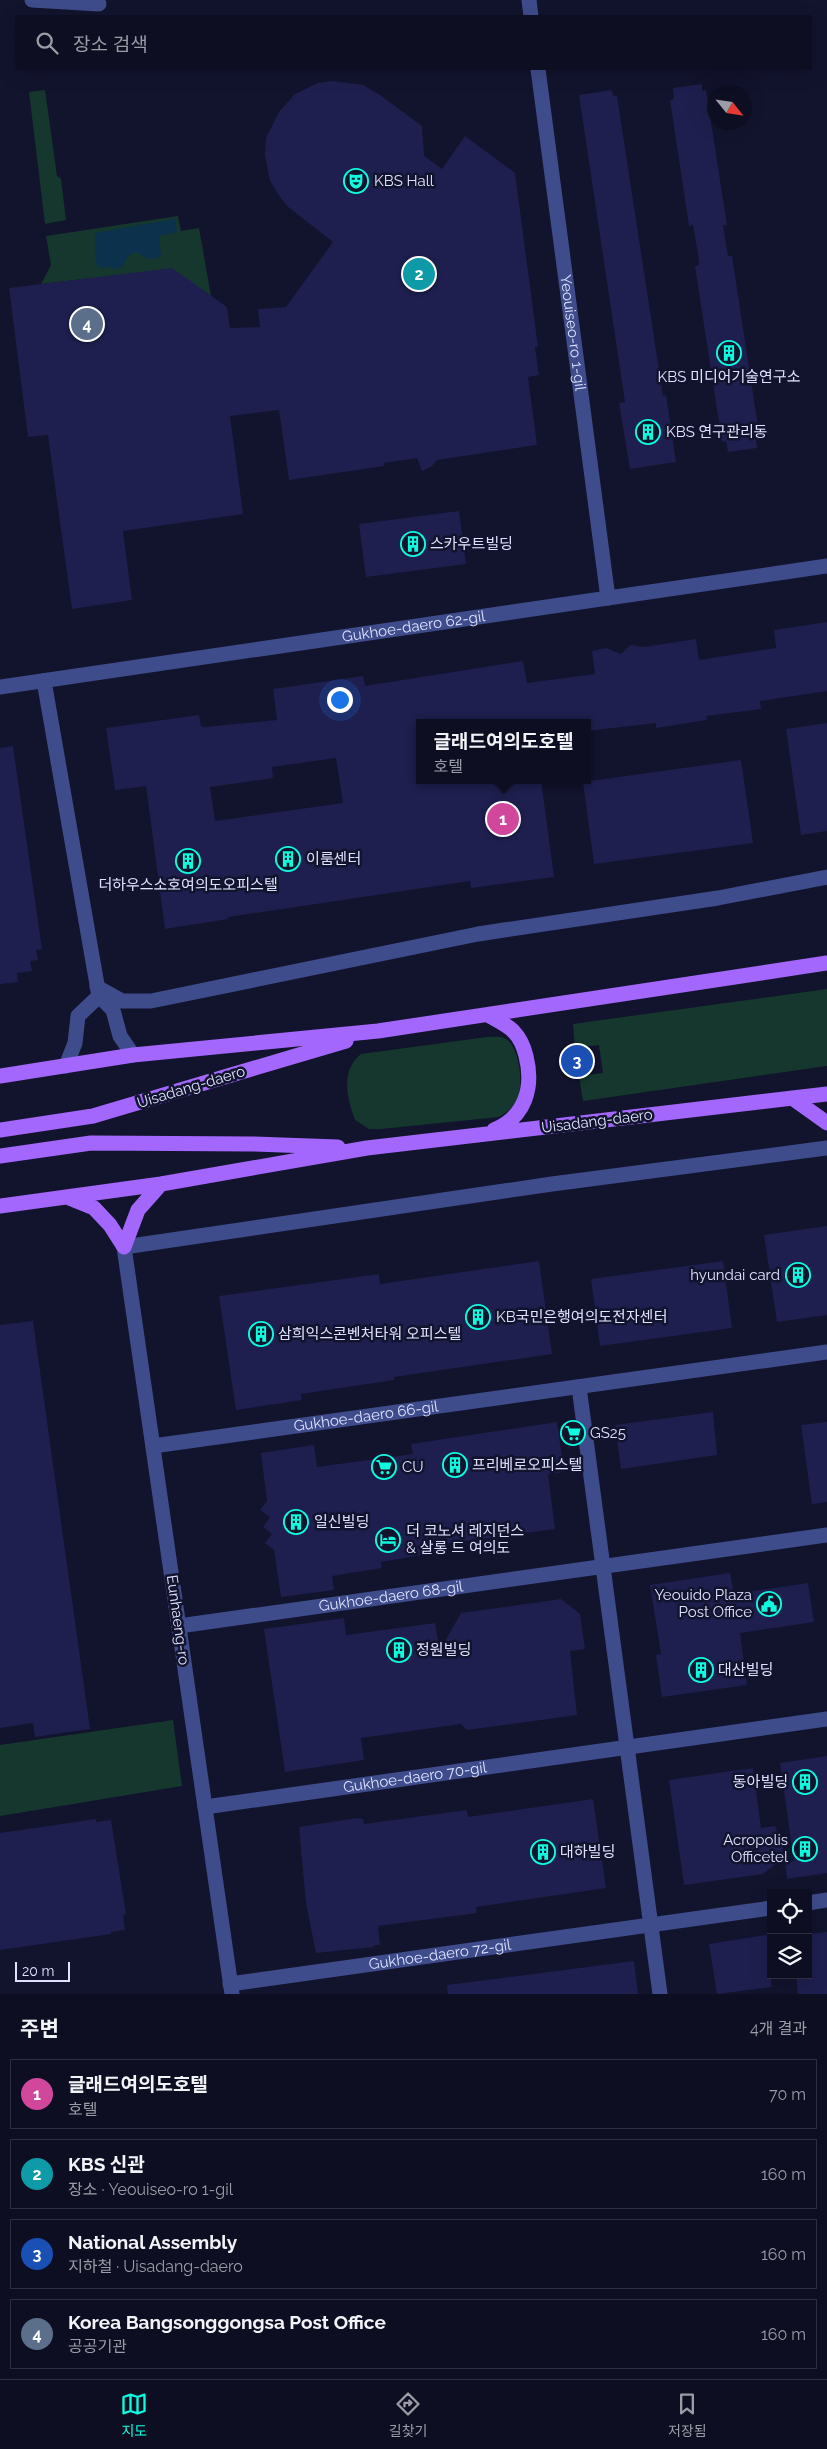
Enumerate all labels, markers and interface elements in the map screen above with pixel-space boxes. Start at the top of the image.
search box [15,15,812,70]
icon: search [33,29,61,57]
text: 장소 검색 [73,33,148,55]
north arrow [707,85,752,130]
theatre icon: KBS Hall [343,168,369,194]
place label: KBS Hall [374,172,435,190]
pin: 2 [403,255,435,293]
street label: Yeouiseo-ro 1-gil [556,274,590,393]
pin: 4 [71,305,103,343]
building icon: KBS 미디어기술연구소 [716,340,742,366]
place label: KBS 미디어기술연구소 [658,368,801,386]
building icon: KBS 연구관리동 [635,419,661,445]
place label: KBS 연구관리동 [666,423,768,441]
building icon: 스카우트빌딩 [400,531,426,557]
place label: 스카우트빌딩 [430,535,513,553]
street label: Gukhoe-daero 62-gil [341,607,487,646]
your location [327,687,353,713]
popup [416,719,591,784]
text: 글래드여의도호텔 [434,730,573,752]
text: 호텔 [434,757,463,776]
pin: 1 [487,800,519,838]
building icon: 이룸센터 [275,846,301,872]
building icon: 더하우스소호여의도오피스텔 [175,848,201,874]
place label: 이룸센터 [306,850,361,868]
place label: 더하우스소호여의도오피스텔 [98,876,278,894]
pin: 3 [561,1042,593,1080]
street label: Uisadang-daero [135,1062,247,1112]
street label: Uisadang-daero [540,1105,654,1137]
building icon: hyundai card [785,1262,811,1288]
place label: hyundai card [690,1266,780,1284]
building icon: KB국민은행여의도전자센터 [465,1304,491,1330]
place label: KB국민은행여의도전자센터 [496,1308,667,1326]
building icon: 삼희익스콘벤처타워 오피스텔 [248,1321,274,1347]
place label: 삼희익스콘벤처타워 오피스텔 [278,1325,461,1343]
street label: Gukhoe-daero 66-gil [293,1397,440,1435]
supermarket icon: GS25 [560,1420,586,1446]
place label: GS25 [590,1424,626,1442]
building icon: 프리베로오피스텔 [442,1452,468,1478]
supermarket icon: CU [371,1454,397,1480]
place label: 프리베로오피스텔 [472,1456,582,1474]
place label: CU [402,1458,424,1476]
building icon: 일신빌딩 [283,1509,309,1535]
place label: 일신빌딩 [314,1513,369,1531]
place label: 더 코노셔 레지던스 & 살롱 드 여의도 [406,1522,524,1557]
hotel icon: 더 코노셔 레지던스 & 살롱 드 여의도 [375,1527,401,1553]
street label: Eunhaeng-ro [163,1574,193,1666]
street label: Gukhoe-daero 68-gil [318,1577,465,1615]
place label: Yeouido Plaza Post Office [654,1586,752,1621]
public building icon: Yeouido Plaza Post Office [756,1591,782,1617]
building icon: 정원빌딩 [386,1637,412,1663]
place label: 정원빌딩 [416,1641,471,1659]
building icon: 대산빌딩 [688,1657,714,1683]
place label: 대산빌딩 [718,1661,773,1679]
street label: Gukhoe-daero 70-gil [342,1758,489,1796]
building icon: 동아빌딩 [792,1769,818,1795]
place label: 동아빌딩 [733,1773,788,1791]
place label: Acropolis Officetel [723,1831,789,1866]
building icon: Acropolis Officetel [792,1836,818,1862]
building icon: 대하빌딩 [530,1839,556,1865]
place label: 대하빌딩 [560,1843,615,1861]
map controls [767,1889,812,1979]
button: locate [767,1889,812,1934]
button: layers [767,1934,812,1979]
street label: Gukhoe-daero 72-gil [368,1935,513,1973]
scale bar [15,1959,70,1982]
text: 20 m [22,1963,54,1979]
text: 주변 [20,2016,59,2041]
text: 4개 결과 [750,2019,807,2038]
text: 글래드여의도호텔 [68,2073,208,2095]
text: 1 [33,2085,41,2104]
text: 70 m [769,2085,806,2104]
text: 호텔 [68,2100,97,2119]
text: KBS 신관 [68,2153,145,2175]
text: 2 [32,2165,42,2184]
text: 160 m [761,2165,806,2184]
text: 장소 · Yeouiseo-ro 1-gil [68,2180,233,2199]
text: National Assembly [68,2231,237,2253]
text: 3 [33,2245,41,2264]
text: 160 m [761,2245,806,2264]
text: 지하철 · Uisadang-daero [68,2257,243,2276]
text: Korea Bangsonggongsa Post Office [68,2311,386,2333]
text: 4 [32,2325,42,2344]
text: 160 m [761,2325,806,2344]
text: 공공기관 [68,2337,127,2356]
tab: 지도 [120,2390,148,2440]
tab: 길찾기 [389,2390,427,2440]
tab: 저장됨 [668,2390,707,2440]

